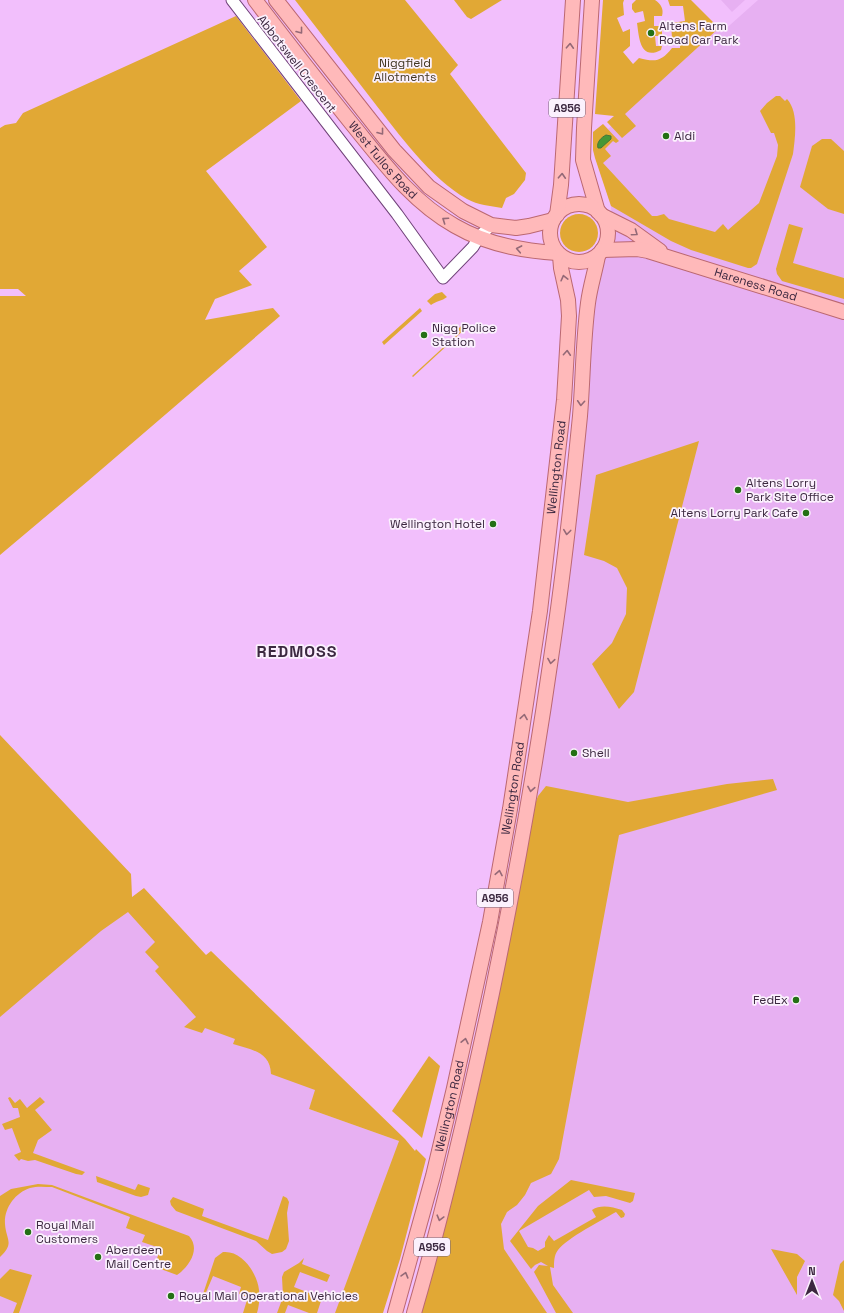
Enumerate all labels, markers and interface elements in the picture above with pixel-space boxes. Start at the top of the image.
street label: Abbotswell Crescent [254,12,340,116]
place label: Altens Farm Road Car Park [659,18,739,48]
one-way arrow [295,26,302,33]
marker: Altens Farm Road Car Park [646,28,656,38]
one-way arrow [566,43,575,49]
park label: Niggfield Allotments [374,55,436,85]
road number: A956 [549,99,585,117]
street label: West Tullos Road [345,118,421,202]
one-way arrow [376,128,383,135]
place label: Aldi [674,128,695,144]
marker: Aldi [661,131,671,141]
one-way arrow [558,173,566,179]
one-way arrow [442,217,449,224]
one-way arrow [631,228,638,236]
one-way arrow [515,245,522,254]
street label: Hareness Road [712,264,799,305]
one-way arrow [560,275,568,281]
place label: Nigg Police Station [432,320,496,350]
marker: Nigg Police Station [419,330,429,340]
one-way arrow [563,350,572,356]
one-way arrow [576,400,585,406]
street label: Wellington Road [543,420,570,515]
place label: Altens Lorry Park Site Office [746,475,834,505]
marker: Altens Lorry Park Site Office [733,485,743,495]
place label: Altens Lorry Park Cafe [671,505,798,521]
marker: Altens Lorry Park Cafe [801,508,811,518]
place label: Wellington Hotel [390,516,485,532]
marker: Wellington Hotel [488,519,498,529]
one-way arrow [563,529,572,535]
district label: REDMOSS [257,641,337,662]
one-way arrow [547,658,556,664]
one-way arrow [520,713,528,720]
street label: Wellington Road [498,741,528,836]
place label: Shell [582,745,610,761]
marker: Shell [569,748,579,758]
one-way arrow [527,786,536,793]
one-way arrow [495,869,503,876]
road number: A956 [477,889,513,907]
place label: FedEx [753,992,788,1008]
marker: FedEx [791,995,801,1005]
one-way arrow [460,1038,468,1044]
street label: Wellington Road [431,1059,468,1154]
one-way arrow [436,1215,445,1222]
place label: Royal Mail Customers [36,1217,98,1247]
marker: Royal Mail Customers [23,1227,33,1237]
road number: A956 [414,1238,450,1256]
place label: Aberdeen Mail Centre [106,1242,171,1272]
marker: Aberdeen Mail Centre [93,1252,103,1262]
north arrow [792,1261,832,1301]
text: N [808,1264,816,1278]
one-way arrow [400,1272,409,1279]
place label: Royal Mail Operational Vehicles [179,1288,358,1304]
marker: Royal Mail Operational Vehicles [166,1291,176,1301]

